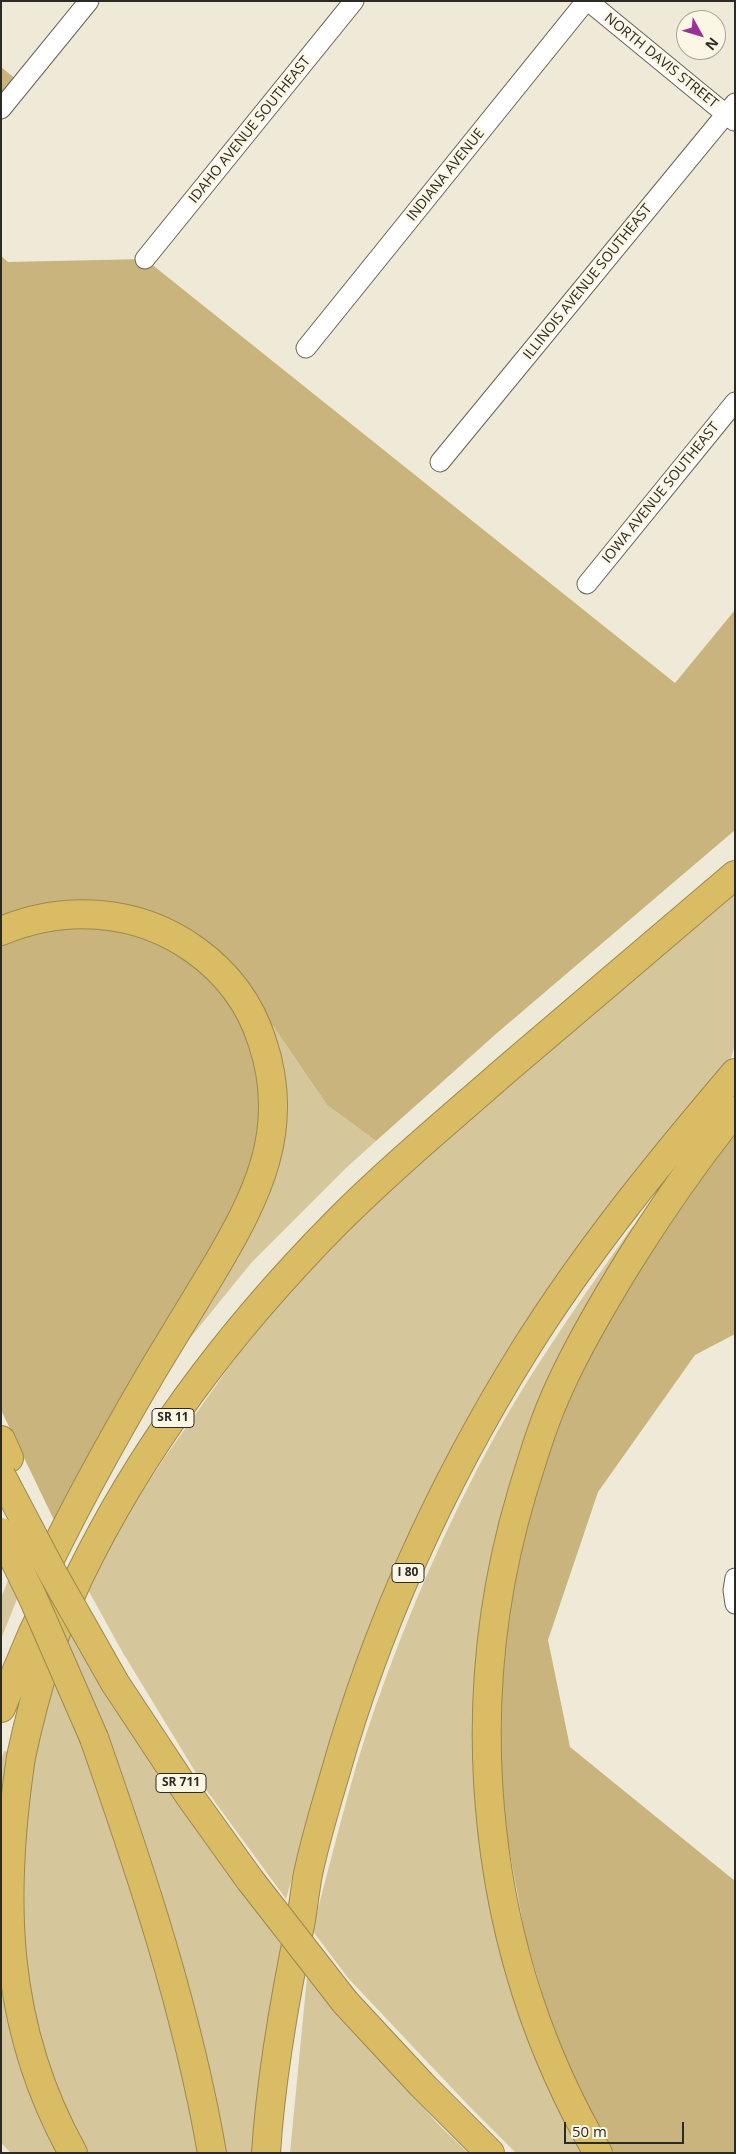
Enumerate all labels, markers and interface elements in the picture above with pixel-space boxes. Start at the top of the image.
street label: NORTH DAVIS STREET [601,10,721,112]
north arrow [676,10,726,60]
street label: IDAHO AVENUE SOUTHEAST [186,53,314,207]
street label: INDIANA AVENUE [404,125,488,225]
street label: ILLINOIS AVENUE SOUTHEAST [520,201,656,363]
street label: IOWA AVENUE SOUTHEAST [599,419,723,567]
road number: SR 11 [152,1409,194,1428]
road number: I 80 [392,1564,424,1582]
road number: SR 711 [156,1774,206,1792]
scale bar [566,2112,686,2144]
text: 50 m [572,2121,607,2141]

